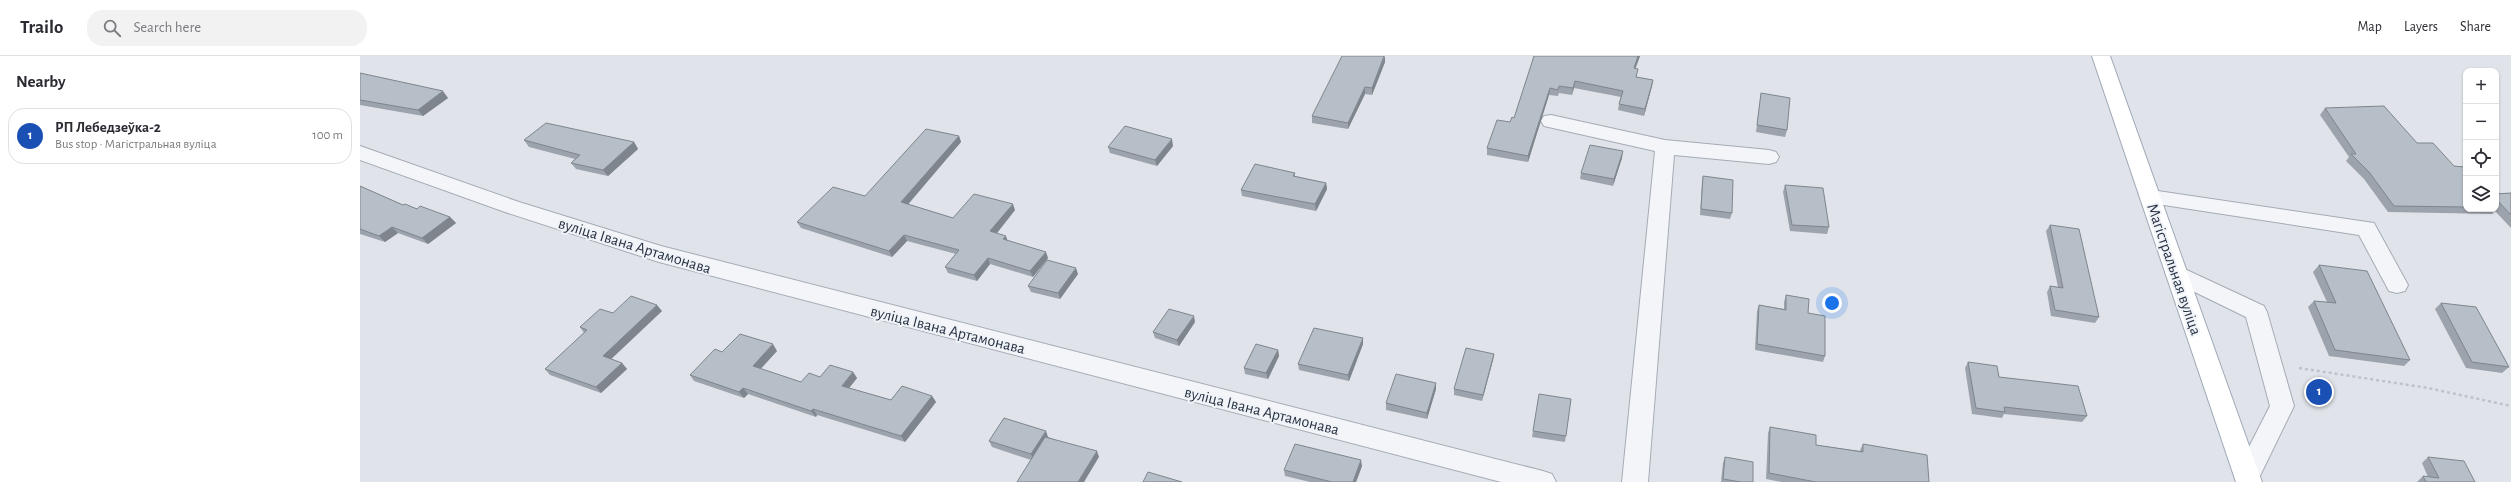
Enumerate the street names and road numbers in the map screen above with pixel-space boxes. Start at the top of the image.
street label: Магістральная вуліца [2143,202,2204,337]
street label: вуліца Івана Артамонава [556,215,713,278]
street label: вуліца Івана Артамонава [868,303,1027,358]
street label: вуліца Івана Артамонава [1182,384,1341,439]

